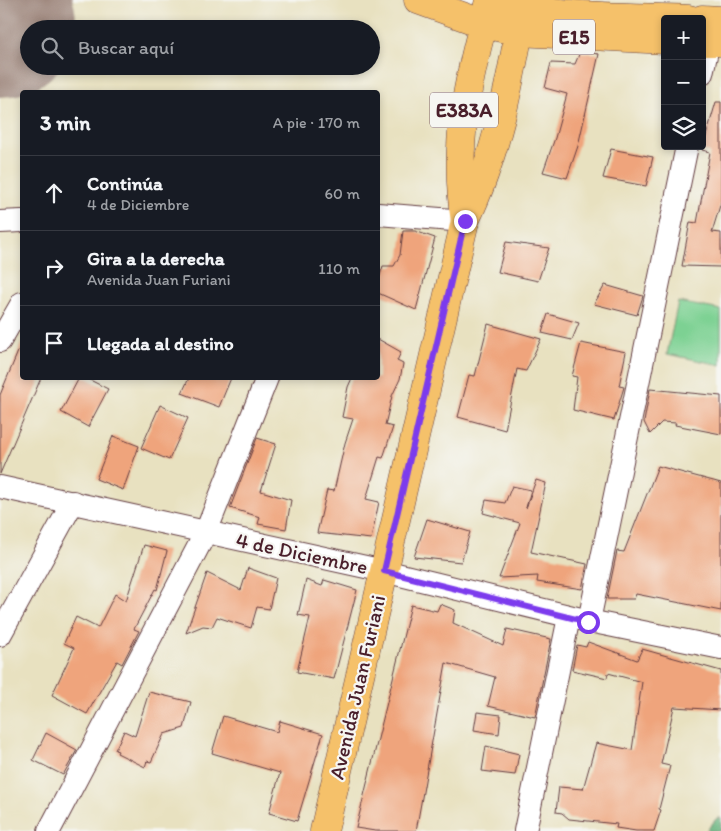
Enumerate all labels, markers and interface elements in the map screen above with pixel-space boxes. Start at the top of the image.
map controls [661,15,706,150]
button: + [661,15,706,60]
search box [20,20,380,75]
road number: E15 [553,20,595,54]
icon: search [38,34,66,62]
text: Buscar aquí [78,36,174,59]
button: − [661,60,706,105]
road number: E383A [430,92,498,128]
button: layers [661,105,706,150]
text: 3 min [40,110,90,135]
text: A pie · 170 m [273,113,360,132]
text: Continúa [87,172,163,195]
icon: ahead [40,179,68,207]
text: 60 m [325,184,360,203]
text: 4 de Diciembre [87,195,189,214]
route end [454,210,477,233]
text: Gira a la derecha [87,247,225,270]
icon: right [40,254,68,282]
text: 110 m [318,259,360,278]
text: Avenida Juan Furiani [87,270,231,289]
icon: arrive [40,329,68,357]
text: Llegada al destino [87,332,234,355]
street label: 4 de Diciembre [234,527,370,579]
street label: Avenida Juan Furiani [324,592,390,782]
route start [577,611,600,634]

